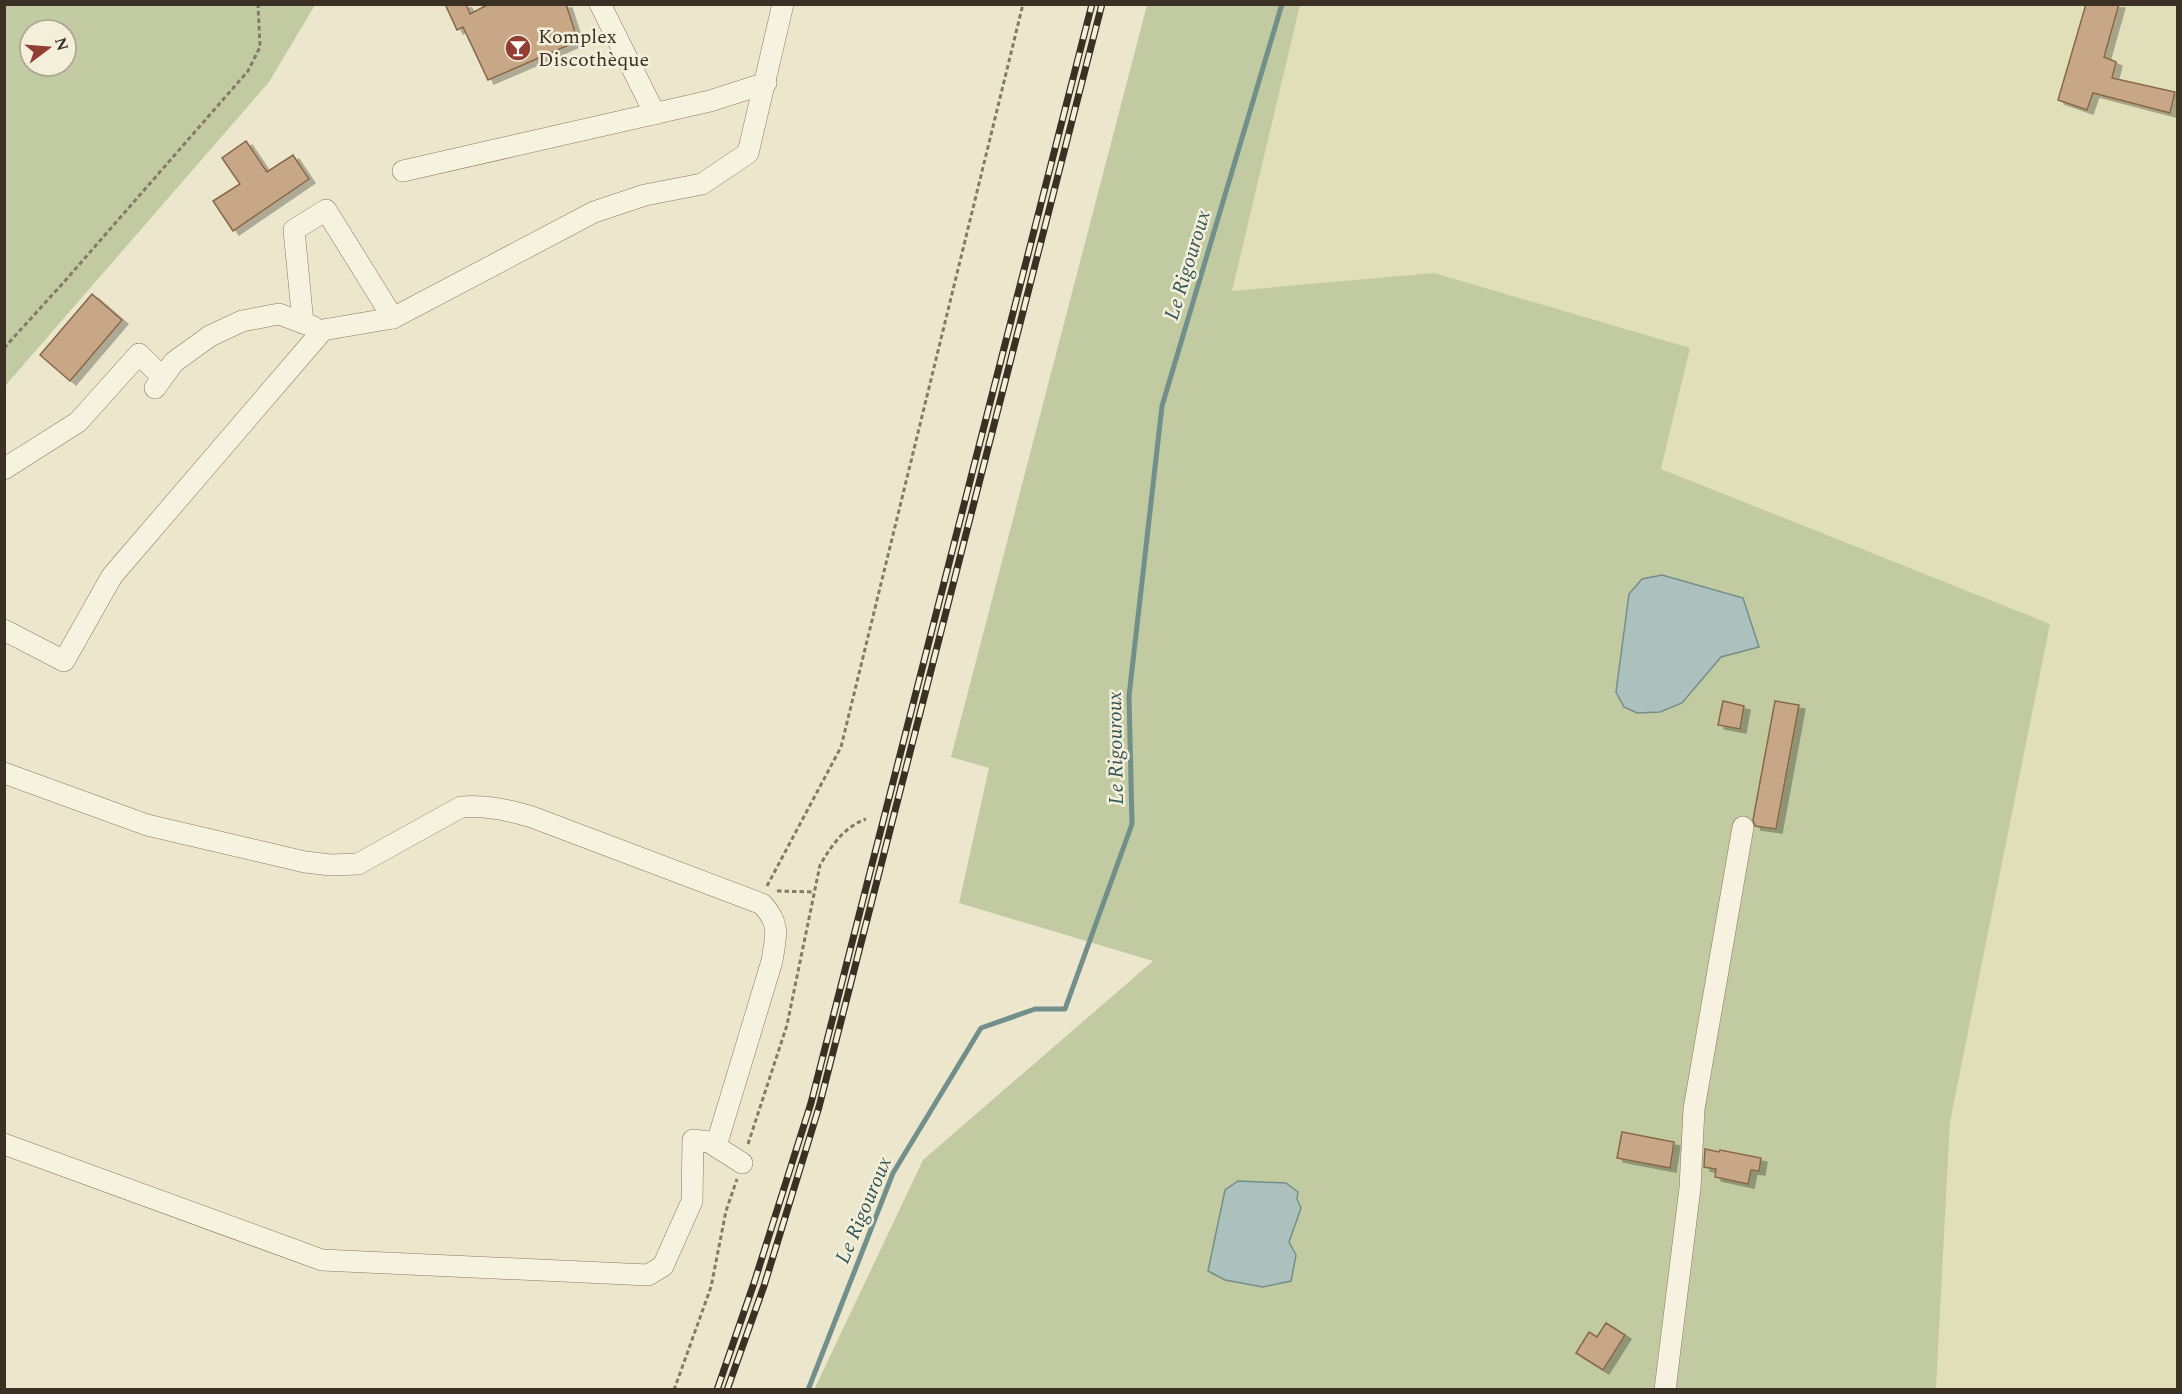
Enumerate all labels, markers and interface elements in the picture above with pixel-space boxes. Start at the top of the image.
north arrow [18,18,78,78]
place label: Komplex Discothèque [538,22,649,75]
bar icon: Komplex Discothèque [503,33,533,63]
text: N [48,35,75,54]
water label: Le Rigouroux [1156,206,1220,324]
water label: Le Rigouroux [1099,691,1133,805]
water label: Le Rigouroux [827,1152,901,1269]

